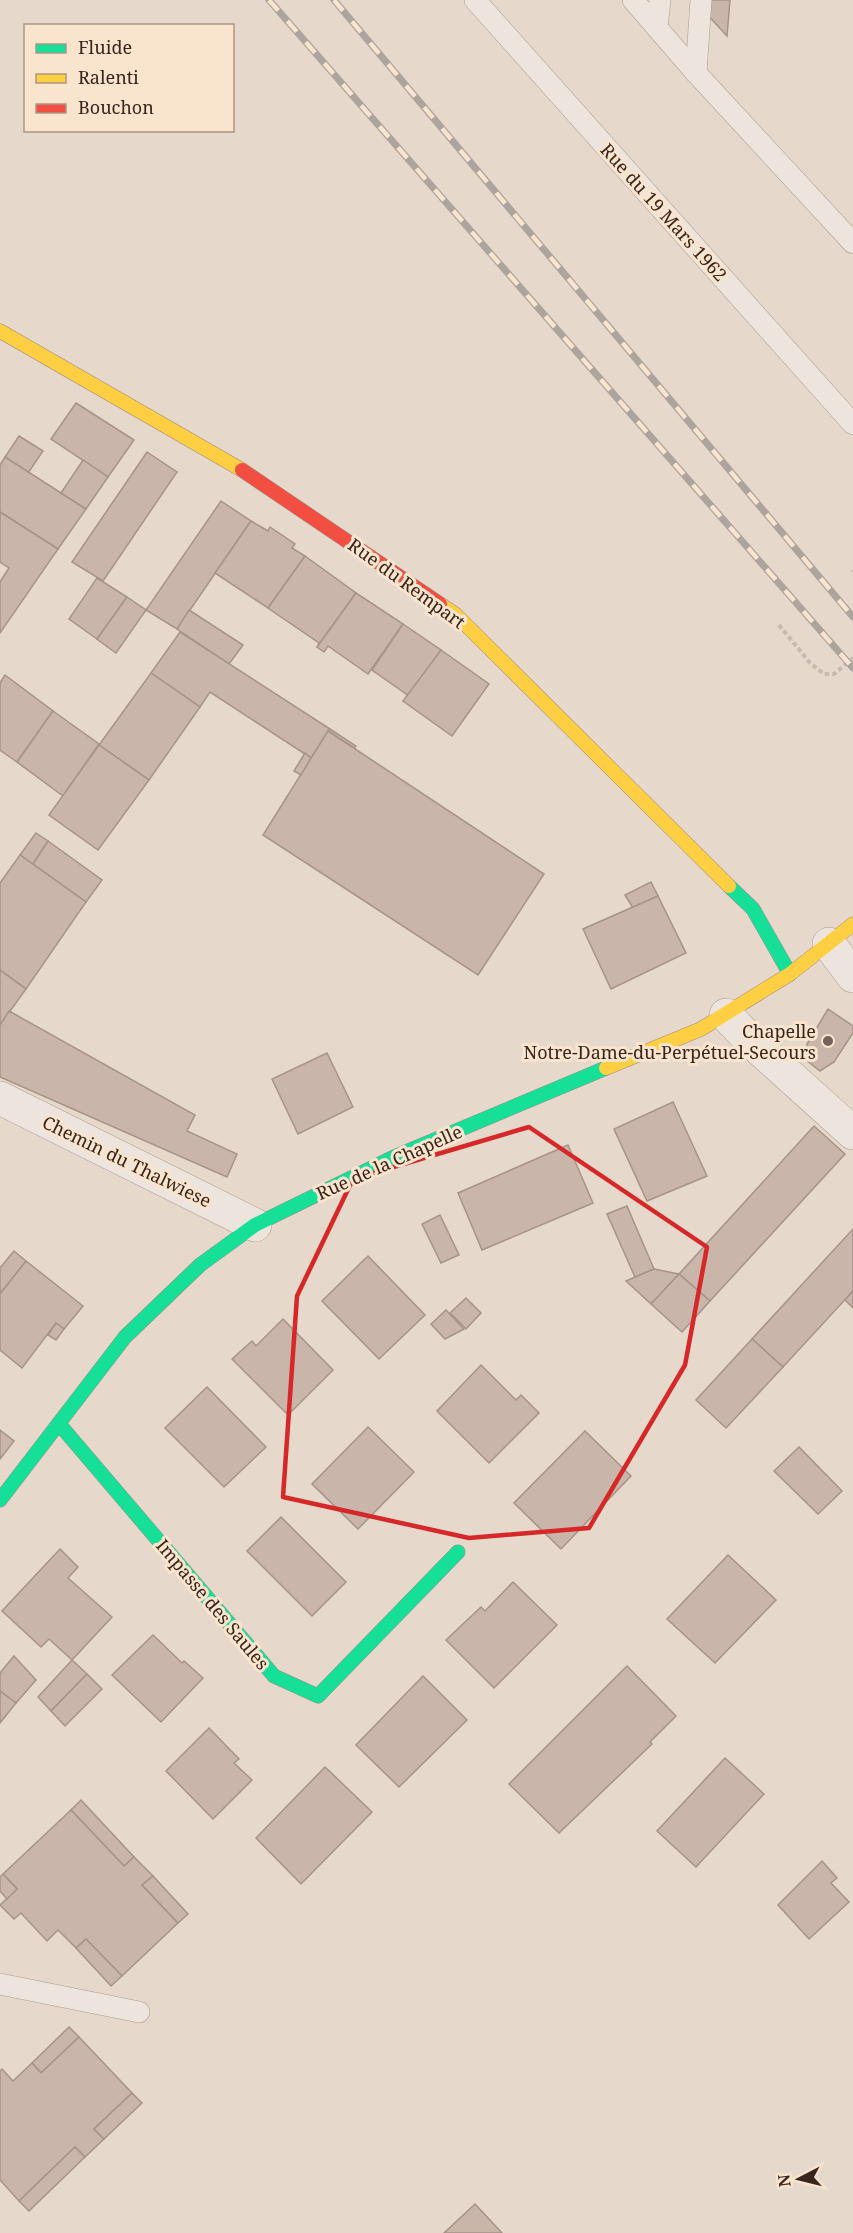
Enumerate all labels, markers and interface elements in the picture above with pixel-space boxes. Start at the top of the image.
legend [24,24,234,132]
text: Fluide [78,35,132,59]
text: Ralenti [78,65,139,89]
text: Bouchon [78,95,154,119]
street label: Rue du 19 Mars 1962 [596,138,732,286]
street label: Rue du Rempart [344,532,470,634]
place label: Chapelle Notre-Dame-du-Perpétuel-Secours [523,1019,816,1064]
marker: Chapelle Notre-Dame-du-Perpétuel-Secours [821,1034,835,1048]
street label: Chemin du Thalwiese [39,1110,215,1212]
street label: Rue de la Chapelle [312,1119,466,1205]
street label: Impasse des Saules [151,1534,275,1674]
north arrow [769,2149,829,2209]
text: N [772,2173,796,2188]

